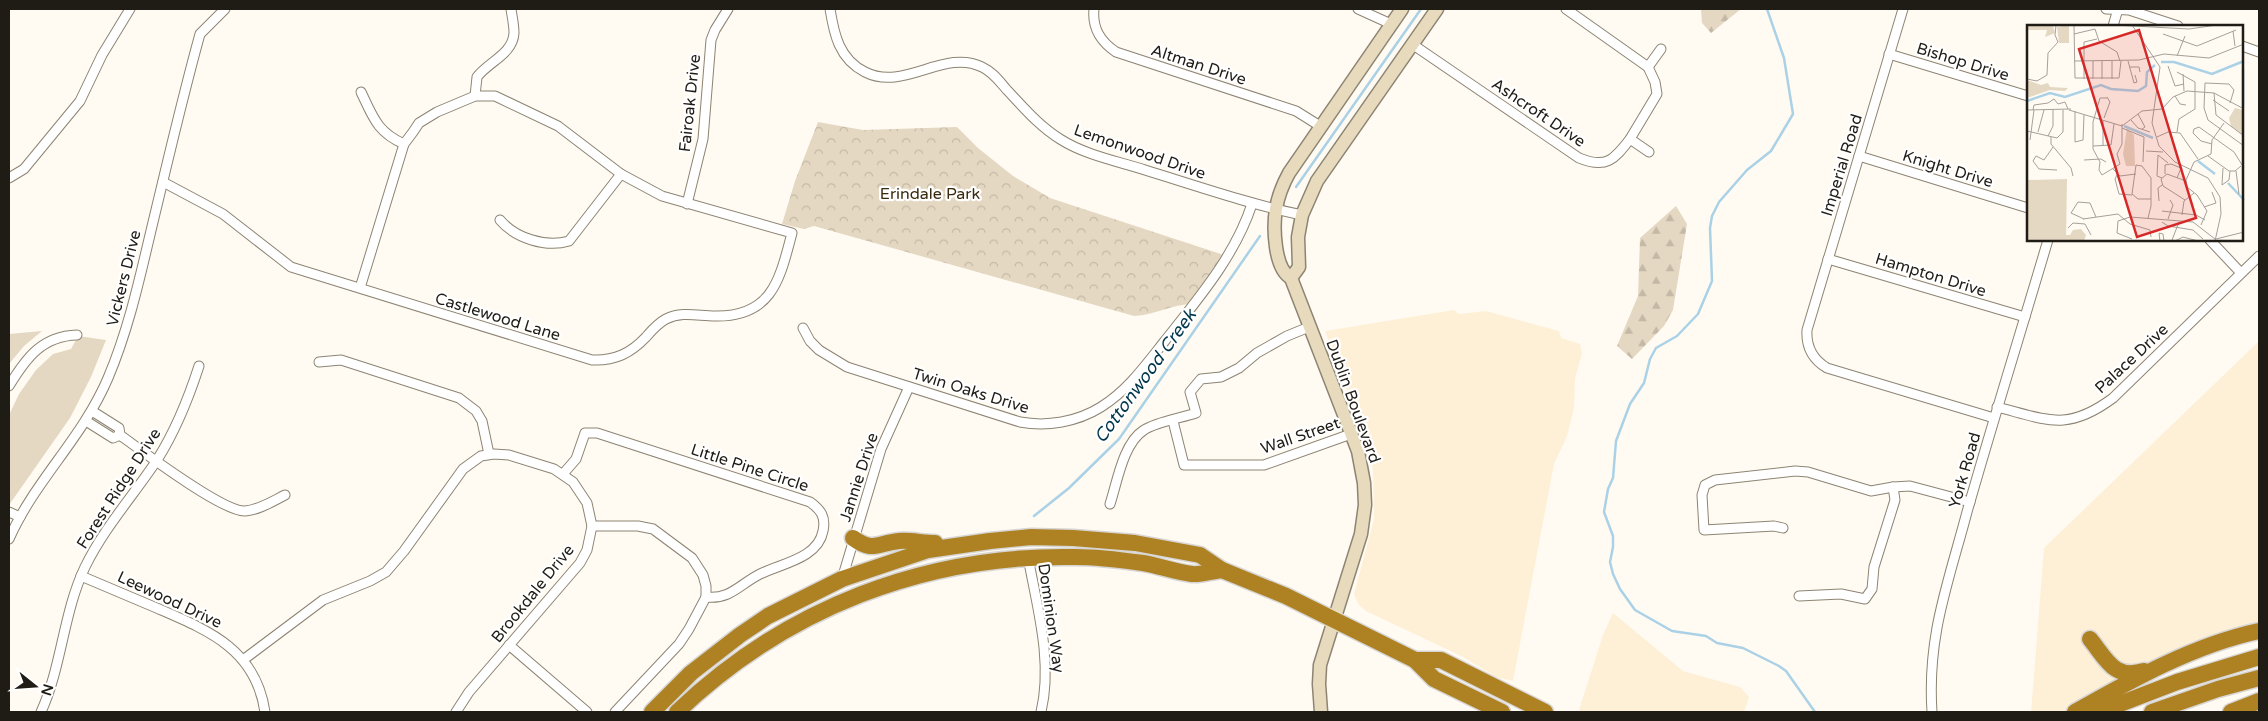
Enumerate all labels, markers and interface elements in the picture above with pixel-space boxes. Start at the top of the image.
inset map [2027,25,2243,241]
street label: Bishop Drive [1914,38,2011,86]
street label: Altman Drive [1149,40,1249,90]
street label: Fairoak Drive [675,53,705,153]
street label: Ashcroft Drive [1488,74,1589,152]
street label: Imperial Road [1817,112,1867,219]
street label: Lemonwood Drive [1071,120,1208,184]
street label: Knight Drive [1900,146,1995,192]
park label: Erindale Park [880,184,980,204]
street label: Vickers Drive [102,228,146,328]
street label: Hampton Drive [1873,249,1989,301]
street label: Castlewood Lane [433,288,563,346]
water label: Cottonwood Creek [1089,304,1202,447]
street label: Palace Drive [2091,320,2173,398]
street label: Dublin Boulevard [1321,337,1385,466]
street label: Twin Oaks Drive [910,364,1031,418]
street label: Wall Street [1258,413,1343,459]
street label: Forest Ridge Drive [72,424,165,553]
street label: Jannie Drive [835,430,883,524]
street label: York Road [1945,430,1985,511]
street label: Little Pine Circle [688,439,811,496]
street label: Brookdale Drive [487,540,578,647]
street label: Dominion Way [1033,562,1069,675]
street label: Leewood Drive [114,567,225,633]
north arrow [10,661,60,711]
text: N [37,682,57,698]

